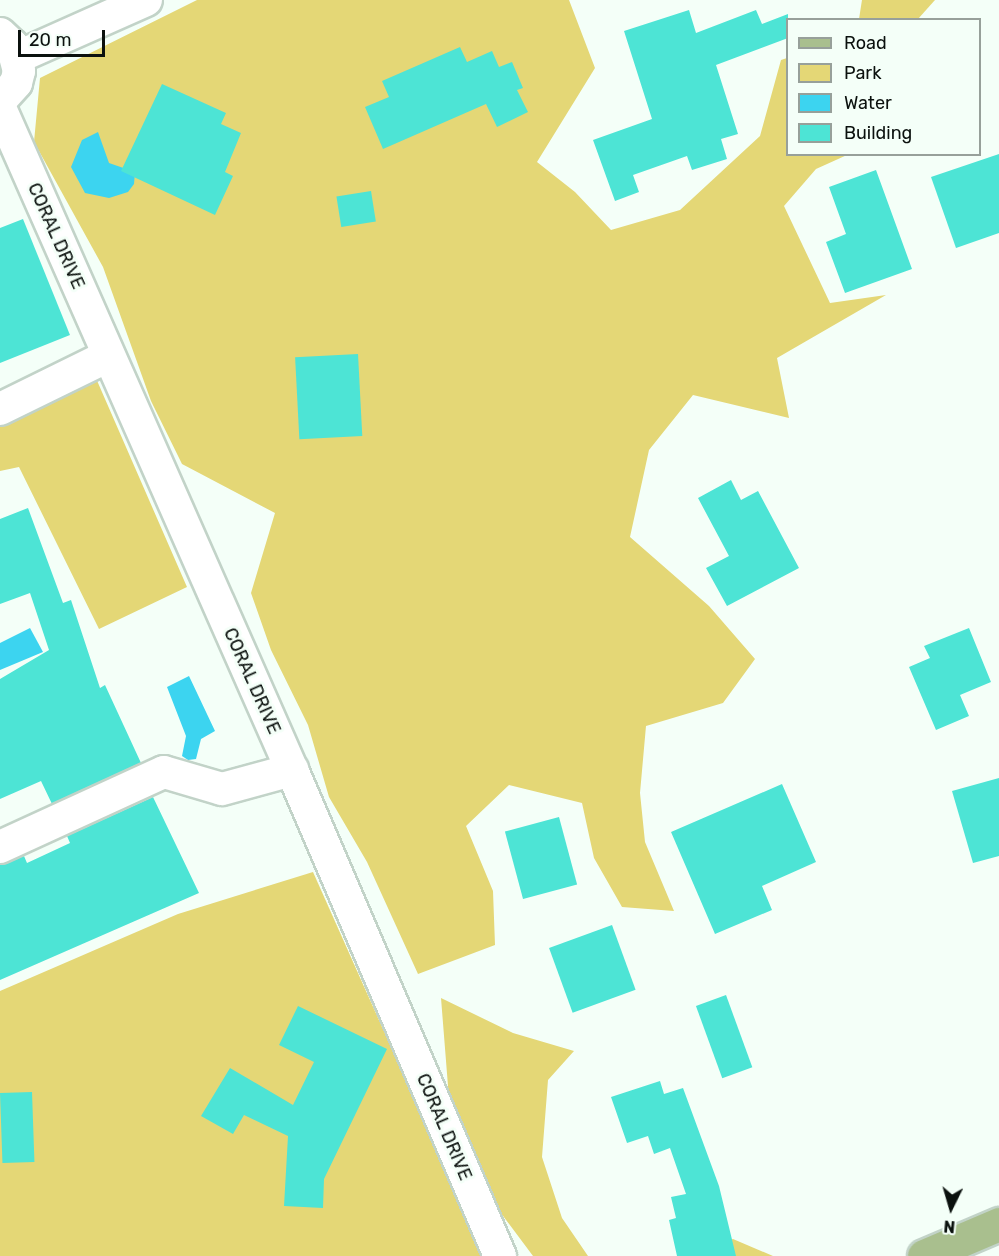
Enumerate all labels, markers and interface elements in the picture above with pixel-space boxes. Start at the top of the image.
scale bar [21,18,108,56]
legend [786,18,981,156]
text: 20 m [29,29,71,51]
text: Road [844,32,887,54]
text: Park [844,62,881,84]
text: Water [844,92,892,114]
text: Building [844,122,912,144]
street label: CORAL DRIVE [23,179,89,293]
street label: CORAL DRIVE [219,624,285,738]
street label: CORAL DRIVE [412,1070,476,1184]
north arrow [921,1178,981,1238]
text: N [943,1216,956,1236]

